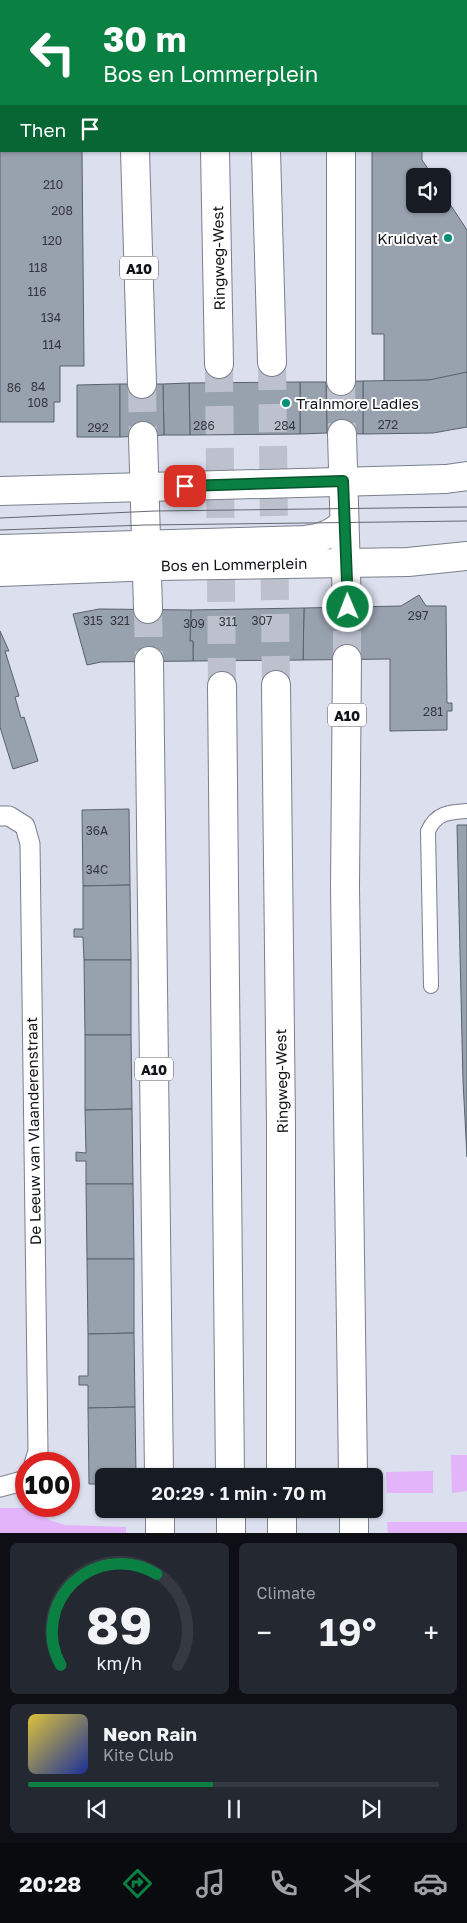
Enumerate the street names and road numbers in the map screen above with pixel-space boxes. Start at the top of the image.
street label: Ringweg-West [208,205,228,311]
road number: A10 [120,256,158,280]
street label: Bos en Lommerplein [160,554,308,574]
road number: A10 [328,704,366,726]
street label: De Leeuw van Vlaanderenstraat [22,1017,44,1245]
street label: Ringweg-West [271,1028,291,1134]
road number: A10 [135,1058,173,1080]

